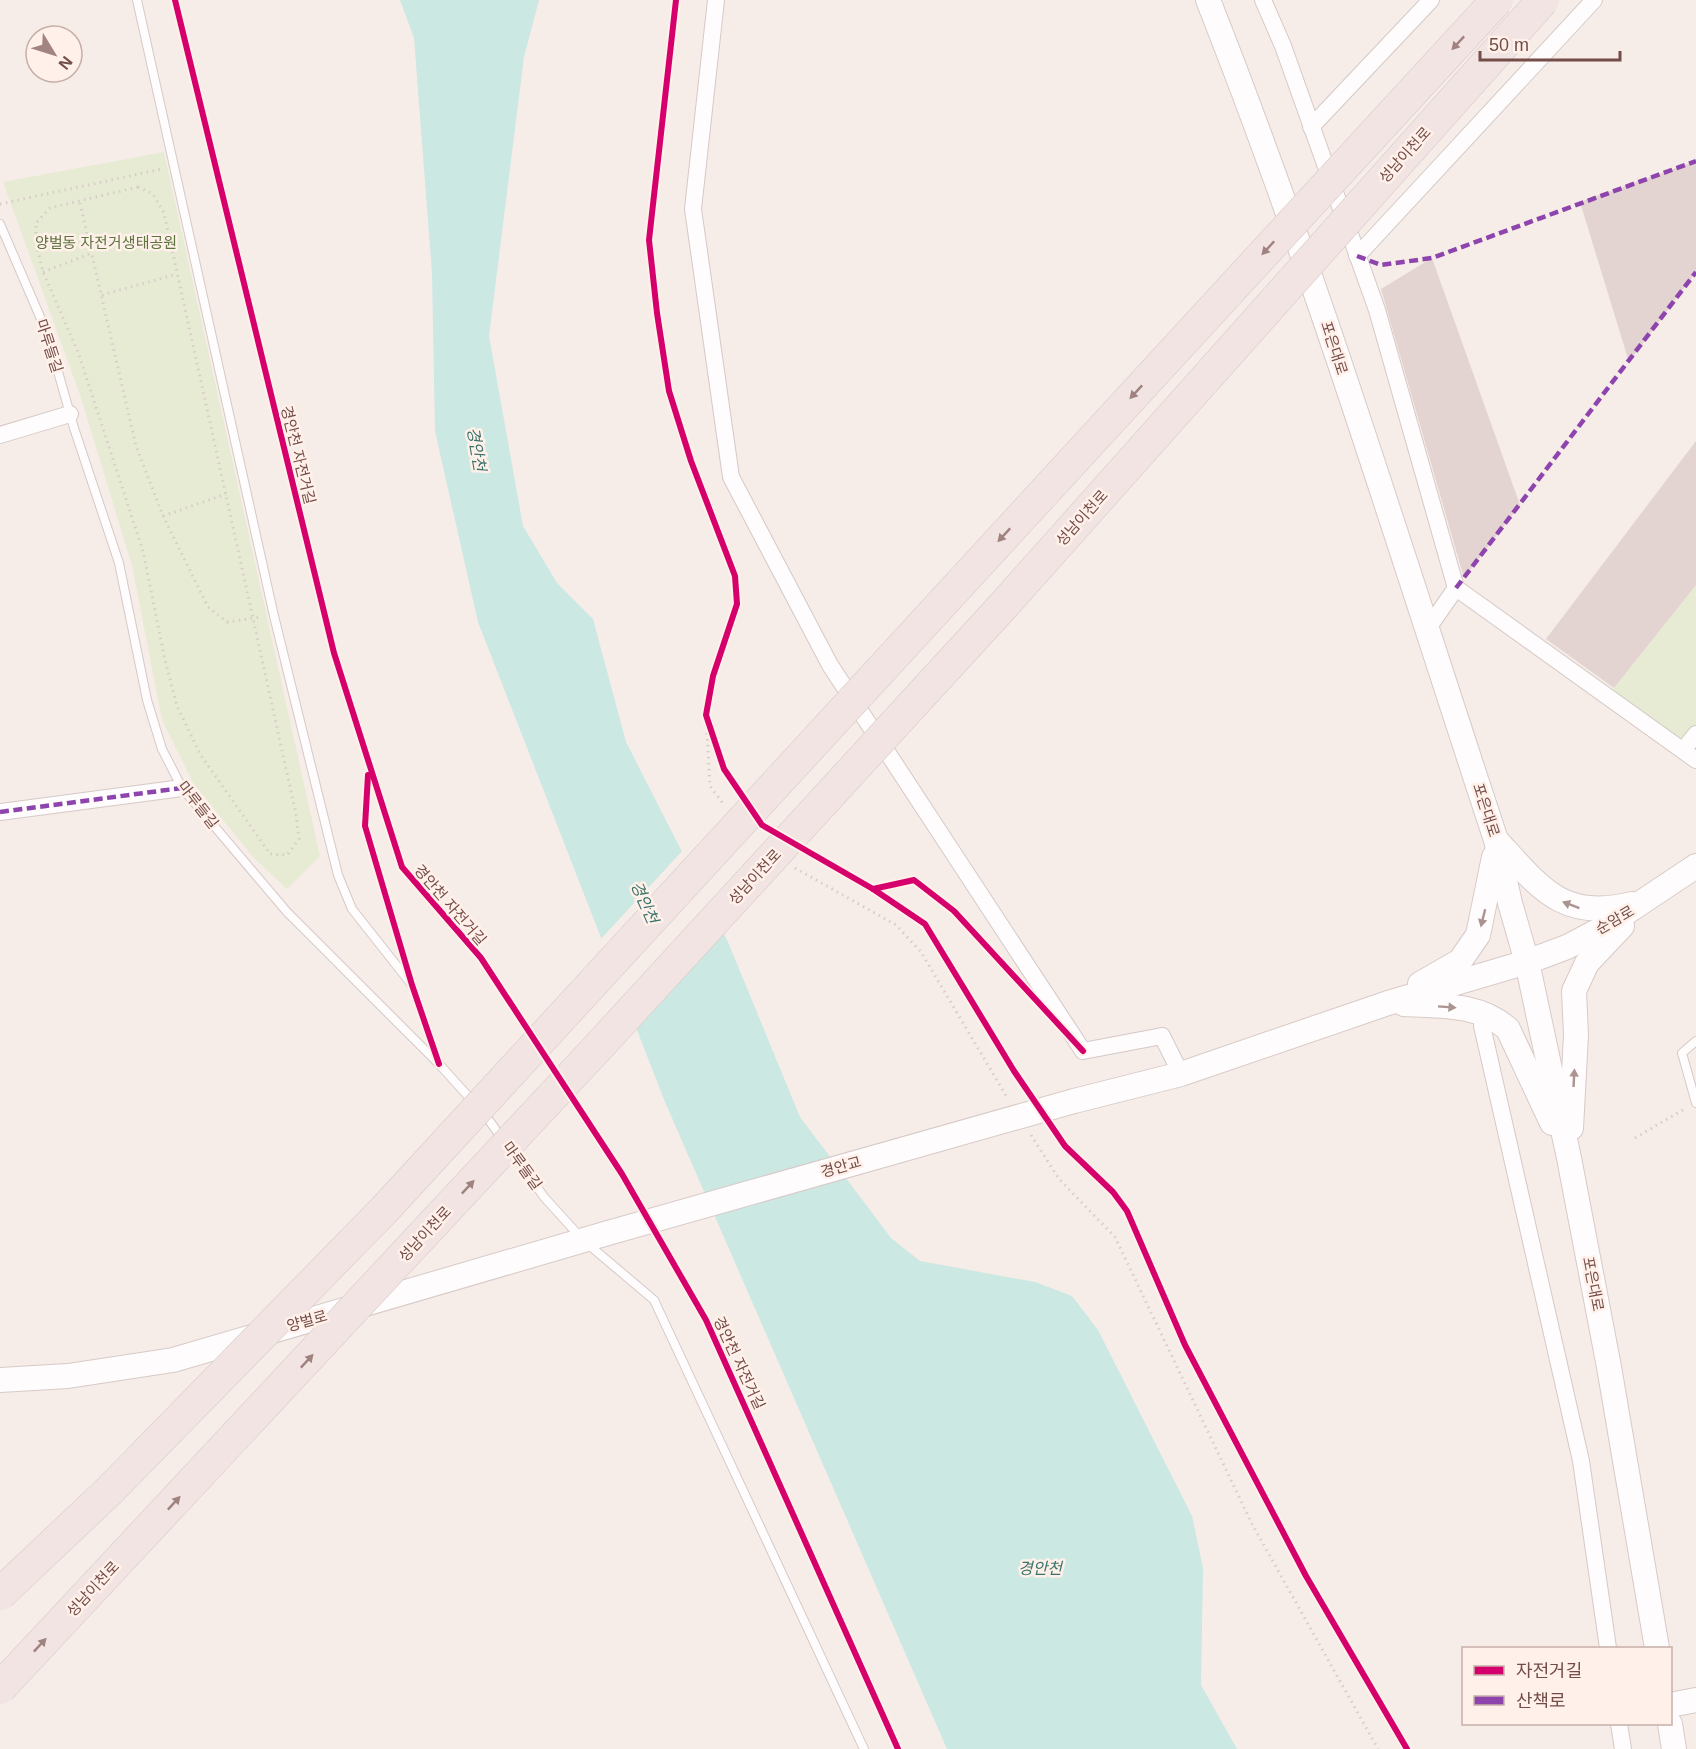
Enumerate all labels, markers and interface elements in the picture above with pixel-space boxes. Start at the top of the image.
north arrow [24,24,84,84]
scale bar [1480,24,1620,62]
text: 50 m [1489,35,1529,55]
one-way arrow [1451,36,1465,50]
text: N [55,53,76,73]
street label: 성남이천로 [1375,123,1434,186]
park label: 양벌동 자전거생태공원 [35,234,177,251]
one-way arrow [1261,241,1275,256]
street label: 마루들길 [33,317,66,375]
street label: 포은대로 [1318,319,1351,377]
one-way arrow [1129,384,1143,399]
street label: 경안천 자전거길 [278,404,319,506]
water label: 경안천 [464,426,489,475]
street label: 성남이천로 [1052,486,1111,549]
one-way arrow [998,527,1011,542]
street label: 마루들길 [175,778,222,832]
street label: 포은대로 [1470,781,1503,839]
street label: 성남이천로 [725,846,784,908]
street label: 경안천 자전거길 [411,861,490,948]
water label: 경안천 [628,879,662,928]
one-way arrow [1562,899,1580,909]
street label: 순암로 [1593,902,1637,937]
one-way arrow [1477,909,1487,927]
one-way arrow [1437,1002,1456,1012]
one-way arrow [1569,1069,1578,1088]
street label: 마루들길 [499,1138,546,1193]
street label: 경안교 [819,1153,863,1180]
one-way arrow [461,1180,474,1195]
street label: 성남이천로 [395,1203,454,1265]
street label: 포은대로 [1580,1255,1607,1313]
street label: 양벌로 [285,1307,329,1334]
street label: 경안천 자전거길 [710,1314,768,1412]
one-way arrow [300,1353,314,1368]
one-way arrow [167,1496,181,1511]
street label: 성남이천로 [63,1558,122,1620]
water label: 경안천 [1018,1560,1064,1577]
one-way arrow [33,1638,47,1653]
legend [1462,1647,1672,1725]
text: 자전거길 [1516,1661,1582,1681]
text: 산책로 [1516,1691,1566,1711]

